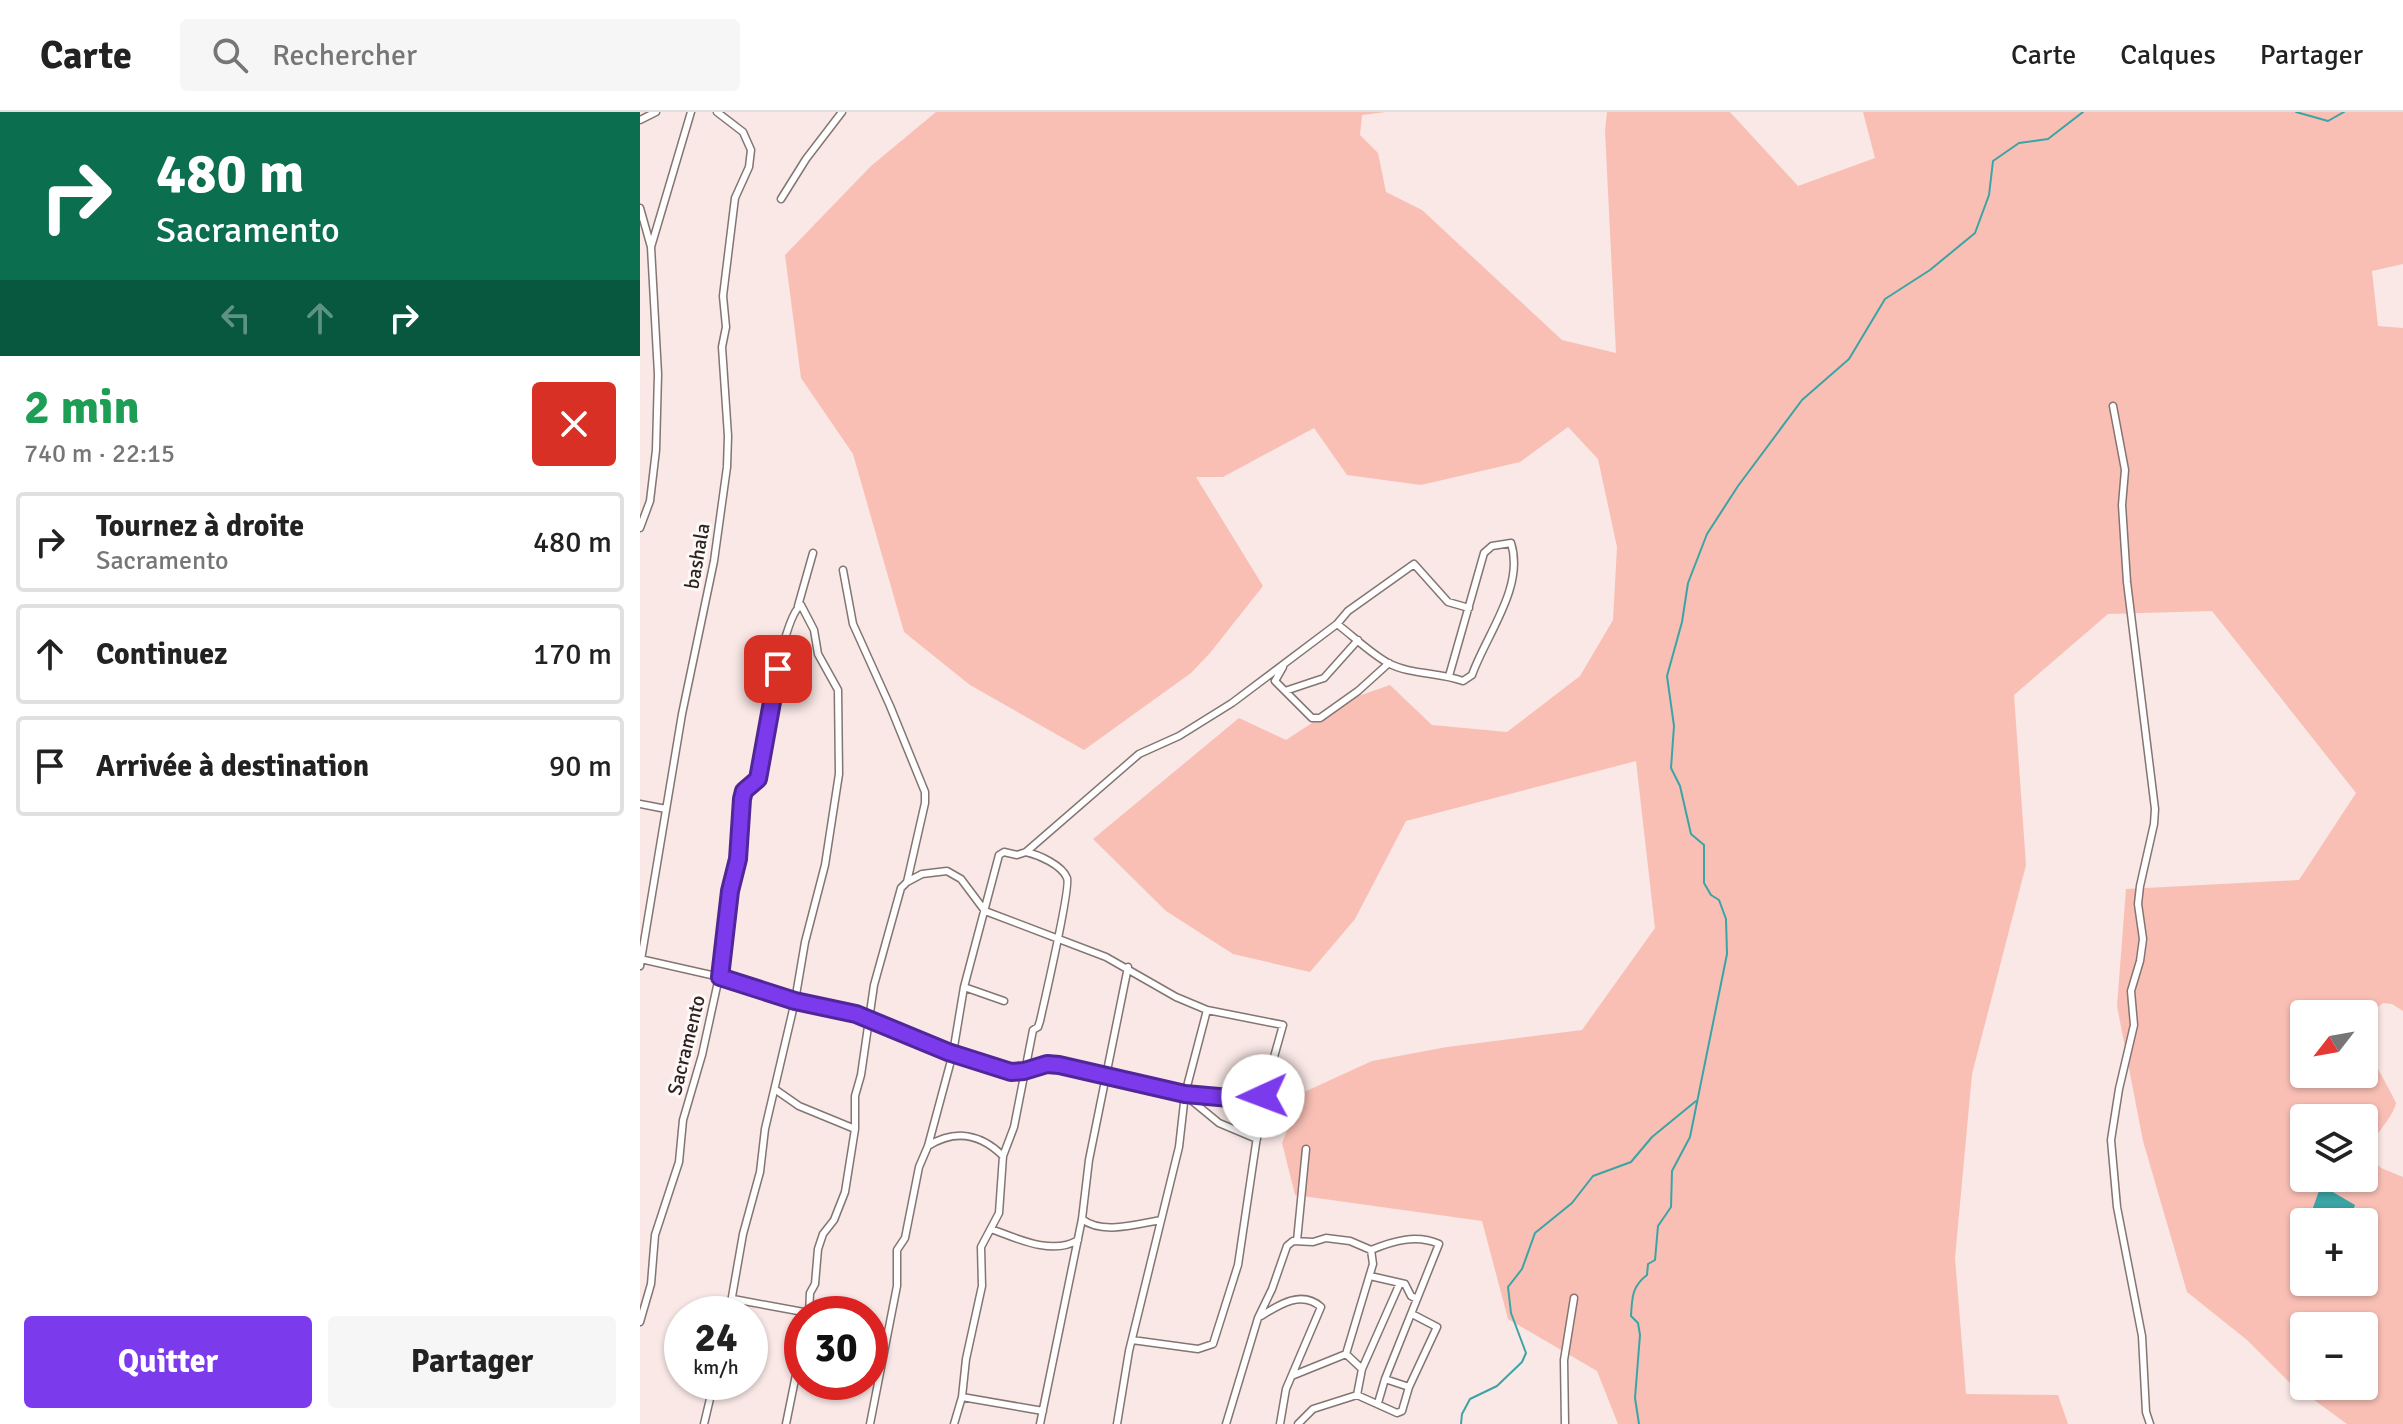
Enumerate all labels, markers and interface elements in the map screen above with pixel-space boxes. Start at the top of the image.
search box [180,19,740,91]
text: Carte [40,32,132,79]
icon: search [208,33,252,77]
text: Rechercher [272,37,417,74]
text: Carte [2011,38,2076,72]
text: Calques [2120,38,2216,72]
text: Partager [2260,38,2363,72]
text: 480 m [156,139,304,208]
icon: right [24,144,128,248]
text: Sacramento [156,208,340,253]
icon: left [214,296,258,340]
icon: ahead [298,296,342,340]
icon: right [382,296,426,340]
text: 2 min [24,378,140,437]
button: close [532,382,616,466]
text: 740 m · 22:15 [24,438,175,470]
text: Tournez à droite [96,508,304,545]
icon: right [28,520,72,564]
street label: bashala [679,521,716,591]
text: 480 m [533,524,612,561]
text: Sacramento [96,545,229,577]
icon: ahead [28,632,72,676]
pin [744,635,812,703]
text: Continuez [96,636,228,673]
text: 170 m [533,636,612,673]
icon: arrive [756,647,800,691]
icon: arrive [28,744,72,788]
text: Arrivée à destination [96,748,369,785]
text: 90 m [549,748,612,785]
street label: Sacramento [662,993,711,1098]
north arrow [2290,1000,2378,1088]
map controls [2290,1000,2378,1400]
position arrow [1221,1054,1305,1138]
button: layers [2290,1104,2378,1192]
button: + [2290,1208,2378,1296]
speed limit sign: 30 [784,1296,888,1400]
button: − [2290,1312,2378,1400]
text: 24 [694,1313,738,1363]
button: Quitter [24,1316,312,1408]
button: Partager [328,1316,616,1408]
text: km/h [693,1355,739,1380]

